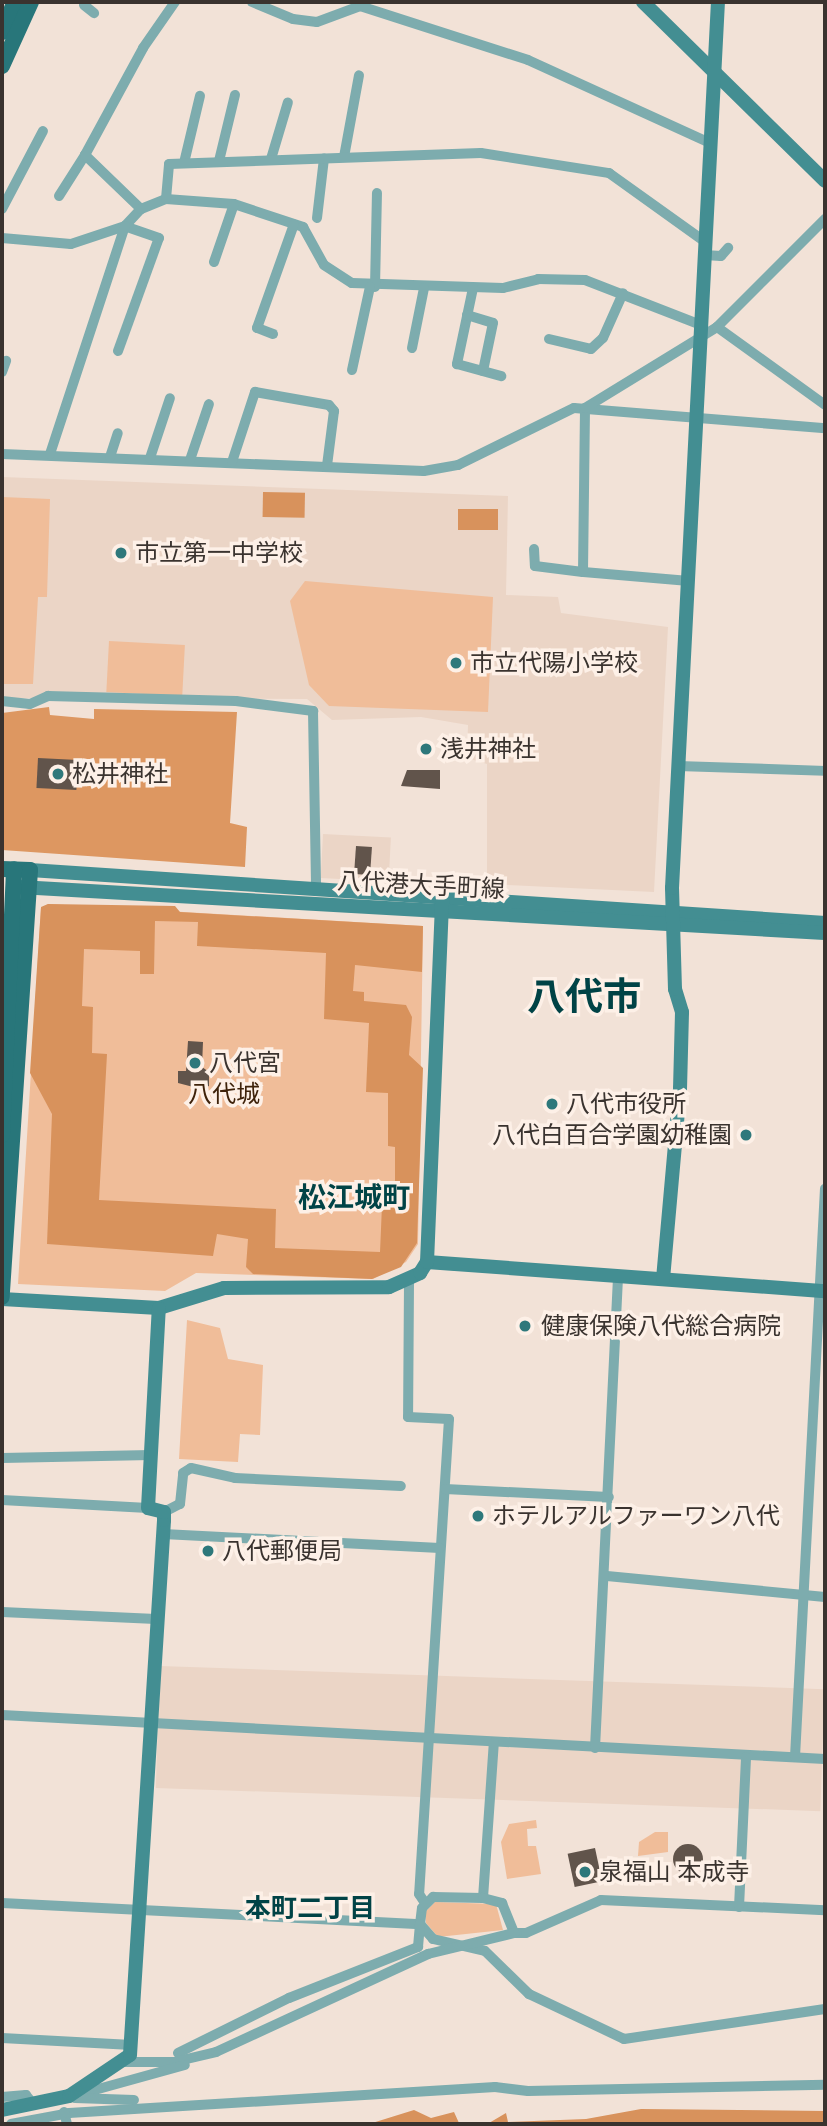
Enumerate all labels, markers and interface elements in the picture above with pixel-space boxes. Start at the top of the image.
place label: 市立第一中学校 [135,539,303,567]
marker: 市立第一中学校 [113,545,129,561]
place label: 市立代陽小学校 [470,649,638,677]
marker: 市立代陽小学校 [448,655,464,671]
place label: 浅井神社 [440,735,536,763]
marker: 浅井神社 [418,741,434,757]
place label: 松井神社 [72,760,168,788]
marker: 松井神社 [50,766,66,782]
street label: 八代港大手町線 [336,866,506,904]
district label: 八代市 [527,974,641,1020]
place label: 八代宮 [209,1049,281,1077]
marker: 八代宮 [187,1055,203,1071]
park label: 八代城 [188,1080,260,1108]
place label: 八代市役所 [566,1090,686,1118]
marker: 八代市役所 [544,1096,560,1112]
place label: 八代白百合学園幼稚園 [492,1121,732,1149]
marker: 八代白百合学園幼稚園 [738,1127,754,1143]
district label: 松江城町 [298,1181,410,1215]
place label: 健康保険八代総合病院 [541,1312,781,1340]
marker: 健康保険八代総合病院 [515,1316,535,1336]
place label: ホテルアルファーワン八代 [492,1502,780,1530]
marker: ホテルアルファーワン八代 [470,1508,486,1524]
place label: 八代郵便局 [222,1537,342,1565]
marker: 八代郵便局 [200,1543,216,1559]
place label: 泉福山 本成寺 [599,1858,749,1886]
marker: 泉福山 本成寺 [577,1864,593,1880]
district label: 本町二丁目 [245,1893,375,1925]

